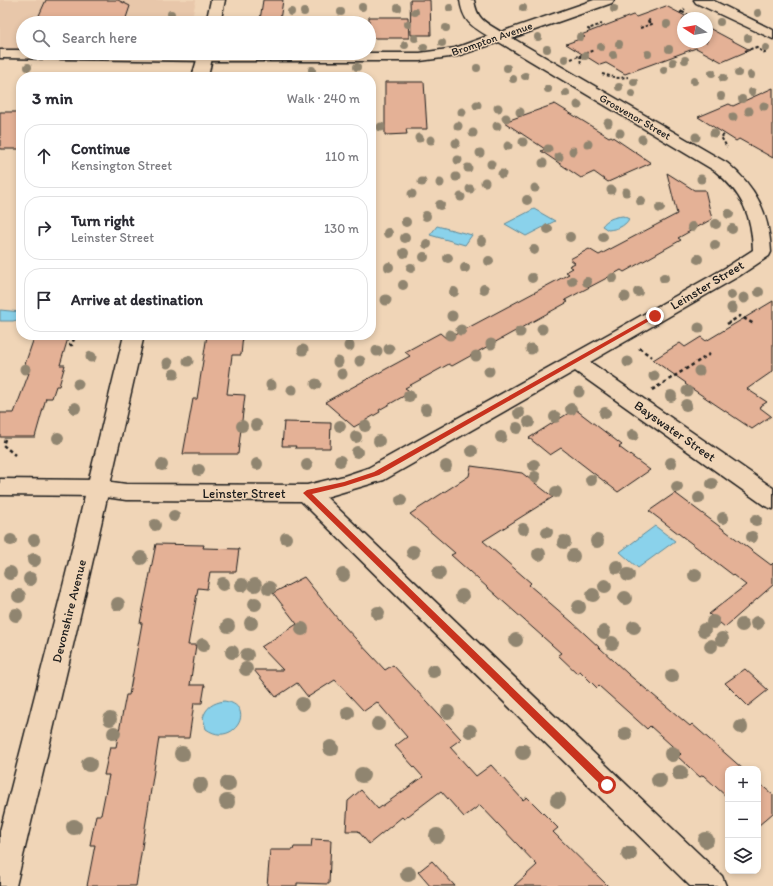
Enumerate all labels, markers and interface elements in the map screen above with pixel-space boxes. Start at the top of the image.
north arrow [677,12,713,48]
search box [16,16,376,60]
street label: Brompton Avenue [450,19,534,59]
icon: search [30,27,52,49]
text: Search here [62,29,137,47]
text: 3 min [32,88,73,108]
text: Walk · 240 m [287,91,360,106]
street label: Grosvenor Street [597,91,673,143]
text: Continue [71,140,130,158]
icon: ahead [33,145,55,167]
text: 110 m [325,149,359,164]
text: Kensington Street [71,158,172,173]
text: Turn right [71,212,135,230]
icon: right [33,217,55,239]
text: 130 m [324,221,359,236]
text: Leinster Street [71,230,154,245]
street label: Leinster Street [668,257,747,313]
icon: arrive [33,289,55,311]
text: Arrive at destination [71,291,203,309]
route end [646,307,664,325]
street label: Bayswater Street [631,397,719,465]
street label: Leinster Street [202,486,286,501]
street label: Devonshire Avenue [49,558,89,664]
map controls [725,766,761,874]
button: + [725,766,761,802]
route start [598,776,616,794]
button: − [725,802,761,838]
button: layers [725,838,761,874]

